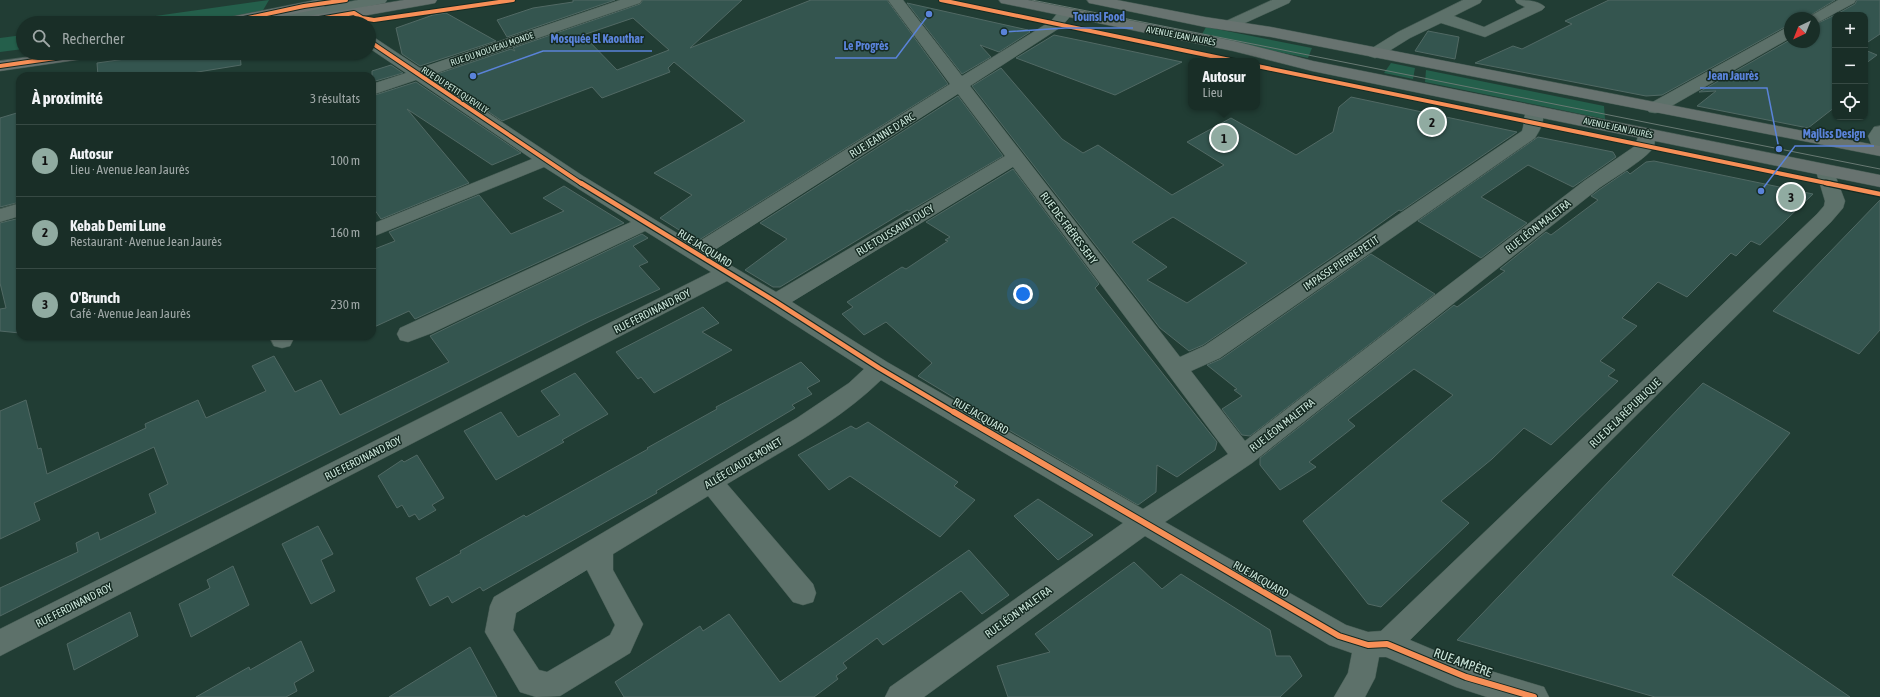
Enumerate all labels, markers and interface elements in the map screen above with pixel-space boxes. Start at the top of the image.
callout: Tounsi Food [1065,4,1133,28]
text: Tounsi Food [1073,10,1125,24]
north arrow [1784,12,1820,48]
map controls [1832,12,1868,120]
button: + [1832,12,1868,48]
search box [16,16,376,60]
street label: AVENUE JEAN JAURÈS [1145,24,1217,48]
icon: search [30,27,52,49]
callout: Mosquée El Kaouthar [543,27,652,51]
text: Rechercher [62,30,124,47]
street label: RUE DU NOUVEAU MONDE [449,30,535,68]
text: Mosquée El Kaouthar [551,32,644,46]
callout: Le Progrès [835,34,896,58]
text: Le Progrès [843,39,889,53]
button: − [1832,48,1868,84]
popup [1188,58,1260,110]
callout: Jean Jaurès [1700,64,1767,88]
street label: RUE DU PETIT QUEVILLY [420,65,490,115]
text: Autosur [1203,68,1245,85]
text: Jean Jaurès [1707,69,1759,83]
button: locate [1832,84,1868,120]
text: Lieu [1203,85,1223,100]
text: À proximité [32,88,103,108]
text: 3 résultats [310,91,360,106]
pin: 2 [1419,107,1445,137]
street label: RUE JEANNE D'ARC [847,110,917,160]
street label: AVENUE JEAN JAURÈS [1582,116,1654,140]
callout: Majliss Design [1795,122,1874,146]
pin: 1 [1211,123,1237,153]
text: Majliss Design [1803,127,1865,141]
text: Autosur [70,145,113,162]
text: 1 [42,153,48,168]
text: 100 m [331,153,360,168]
text: Lieu · Avenue Jean Jaurès [70,162,189,177]
pin: 3 [1778,182,1804,212]
street label: RUE DES FRÈRES SEHY [1038,190,1100,266]
street label: RUE LÉON MALETRA [1503,197,1573,255]
street label: RUE TOUSSAINT DUCY [854,202,936,258]
text: Kebab Demi Lune [70,217,166,234]
text: 2 [42,225,48,240]
text: 160 m [331,225,360,240]
street label: RUE JACQUARD [676,227,734,269]
street label: IMPASSE PIERRE PETIT [1301,233,1381,293]
text: Restaurant · Avenue Jean Jaurès [70,234,222,249]
your location [1013,284,1033,304]
street label: RUE FERDINAND ROY [612,286,692,335]
text: O'Brunch [70,289,120,306]
text: 3 [42,297,48,312]
text: 230 m [331,297,360,312]
text: Café · Avenue Jean Jaurès [70,306,191,321]
street label: RUE DE LA RÉPUBLIQUE [1587,376,1663,450]
street label: RUE JACQUARD [951,395,1011,437]
street label: RUE LÉON MALETRA [1247,396,1317,454]
street label: RUE FERDINAND ROY [323,433,403,482]
street label: ALLÉE CLAUDE MONET [702,435,784,491]
street label: RUE JACQUARD [1231,558,1291,600]
street label: RUE FERDINAND ROY [34,580,114,629]
street label: RUE LÉON MALETRA [983,584,1054,640]
street label: RUE AMPÈRE [1432,645,1494,680]

